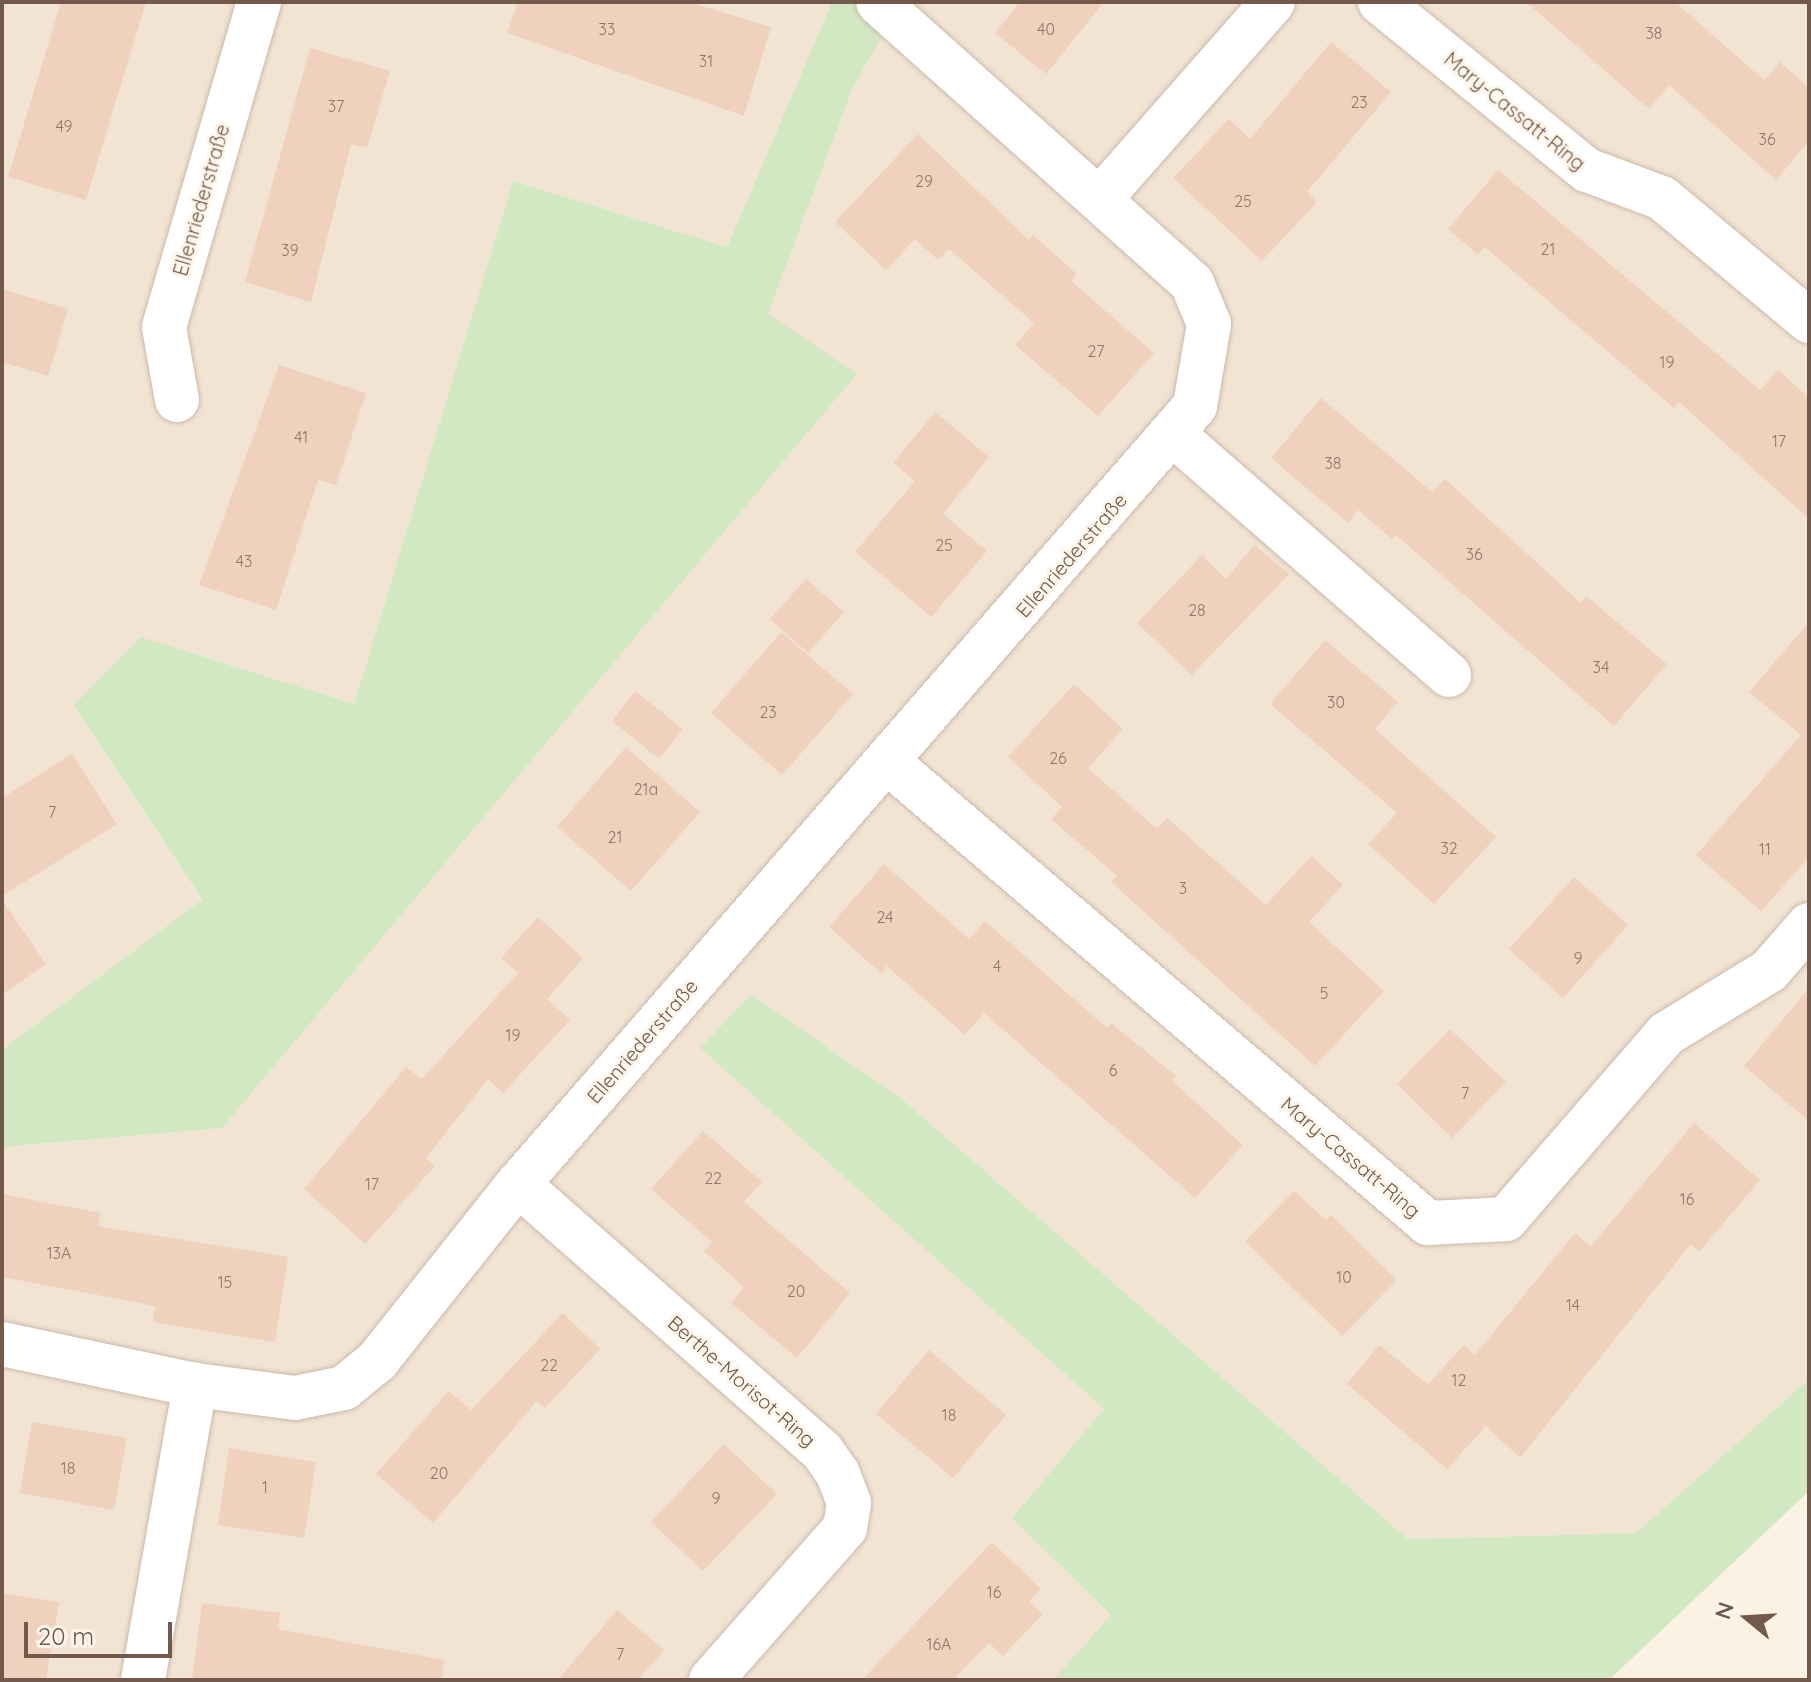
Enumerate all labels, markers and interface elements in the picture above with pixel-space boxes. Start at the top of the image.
house number: 33 [599,19,615,39]
house number: 40 [1037,19,1055,39]
house number: 38 [1645,23,1663,43]
street label: Mary-Cassatt-Ring [1440,47,1590,175]
house number: 31 [699,51,713,71]
house number: 23 [1350,92,1368,112]
house number: 37 [328,96,344,116]
house number: 49 [55,116,73,136]
street label: Ellenriederstraße [168,121,234,279]
house number: 36 [1759,129,1775,149]
house number: 29 [915,171,933,191]
house number: 25 [1234,191,1252,211]
house number: 21 [1541,239,1555,259]
house number: 39 [281,240,299,260]
house number: 27 [1088,341,1104,361]
house number: 19 [1660,352,1674,372]
house number: 41 [294,427,308,447]
house number: 17 [1772,431,1786,451]
house number: 38 [1324,453,1342,473]
street label: Ellenriederstraße [1011,488,1131,622]
house number: 25 [935,535,953,555]
house number: 36 [1466,544,1482,564]
house number: 43 [236,551,252,571]
house number: 28 [1188,600,1206,620]
house number: 34 [1593,657,1609,677]
house number: 30 [1327,692,1345,712]
house number: 23 [759,702,777,722]
house number: 26 [1049,748,1067,768]
house number: 21a [634,779,658,799]
house number: 7 [48,802,56,822]
house number: 21 [608,827,622,847]
house number: 32 [1440,838,1458,858]
house number: 11 [1759,839,1771,859]
house number: 3 [1179,878,1187,898]
house number: 24 [876,907,894,927]
house number: 9 [1574,948,1582,968]
house number: 4 [993,956,1001,976]
street label: Ellenriederstraße [582,974,702,1108]
house number: 5 [1320,983,1328,1003]
house number: 19 [506,1025,520,1045]
house number: 6 [1109,1060,1117,1080]
house number: 7 [1461,1083,1469,1103]
street label: Mary-Cassatt-Ring [1276,1092,1426,1222]
house number: 22 [704,1168,722,1188]
house number: 17 [365,1174,379,1194]
house number: 16 [1680,1189,1694,1209]
house number: 13A [47,1243,71,1263]
house number: 10 [1336,1267,1352,1287]
house number: 15 [218,1272,232,1292]
house number: 20 [787,1281,805,1301]
house number: 14 [1566,1295,1580,1315]
street label: Berthe-Morisot-Ring [663,1310,821,1452]
house number: 22 [540,1355,558,1375]
house number: 12 [1452,1370,1466,1390]
house number: 18 [942,1405,956,1425]
house number: 18 [61,1458,75,1478]
house number: 20 [430,1463,448,1483]
house number: 1 [262,1477,268,1497]
house number: 9 [712,1488,720,1508]
north arrow [1707,1578,1787,1658]
house number: 16 [987,1582,1001,1602]
text: N [1708,1599,1740,1623]
scale bar [28,1606,176,1656]
text: 20 m [38,1621,94,1651]
house number: 16A [927,1634,951,1654]
house number: 7 [616,1644,624,1664]

